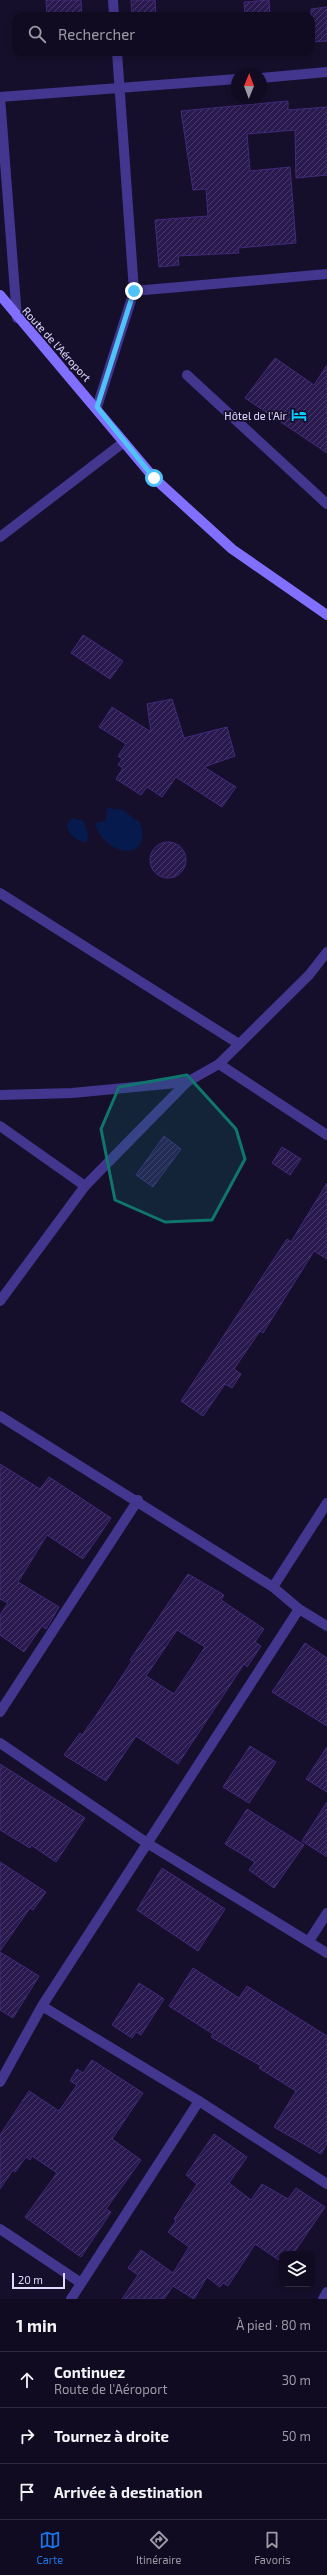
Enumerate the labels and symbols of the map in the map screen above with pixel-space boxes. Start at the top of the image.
north arrow [231,68,267,104]
route end [125,282,143,300]
street label: Route de l'Aéroport [20,304,94,384]
hotel icon: Hôtel de l'Air [290,406,308,424]
place label: Hôtel de l'Air [224,409,288,422]
route start [145,469,163,487]
scale bar [12,2271,65,2290]

